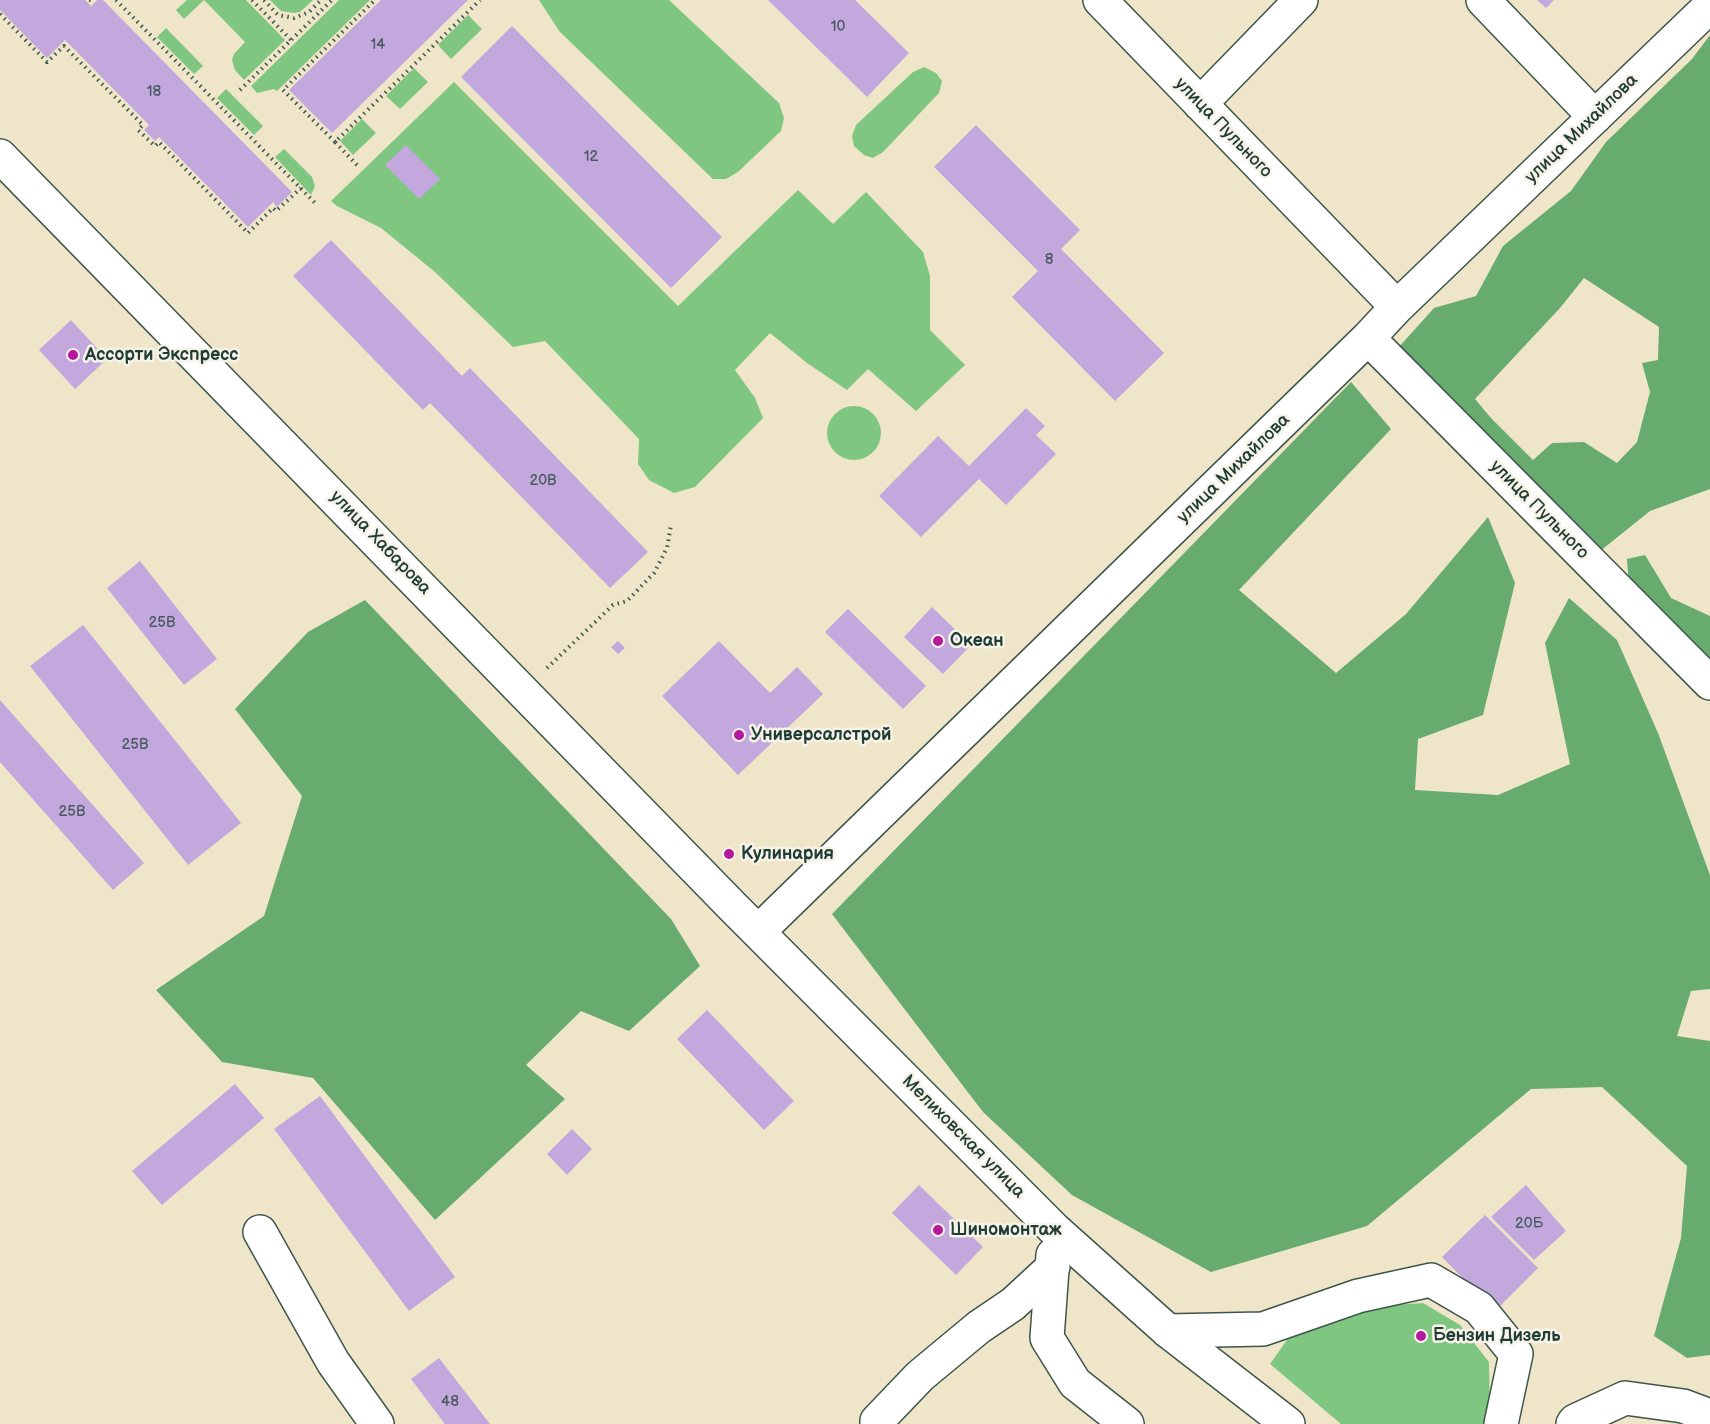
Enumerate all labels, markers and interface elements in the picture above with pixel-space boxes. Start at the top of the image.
house number: 10 [831,18,845,36]
house number: 14 [371,36,385,54]
street label: улица Михайлова [1521,70,1643,188]
street label: улица Пульного [1170,73,1276,183]
house number: 18 [147,83,161,101]
house number: 12 [584,148,598,166]
house number: 8 [1045,251,1053,269]
place label: Ассорти Экспресс [85,344,238,366]
marker: Ассорти Экспресс [66,348,80,362]
street label: улица Михайлова [1173,410,1295,528]
street label: улица Пульного [1485,456,1593,564]
house number: 20В [529,472,557,490]
street label: улица Хабарова [325,486,435,600]
house number: 25В [149,614,175,632]
place label: Океан [950,630,1004,652]
marker: Океан [931,634,945,648]
place label: Универсалстрой [751,724,891,746]
marker: Универсалстрой [732,728,746,742]
house number: 25В [122,736,148,754]
house number: 25В [59,803,85,821]
place label: Кулинария [741,843,834,865]
marker: Кулинария [722,847,736,861]
street label: Мелиховская улица [897,1071,1029,1203]
house number: 20Б [1515,1215,1543,1233]
place label: Шиномонтаж [950,1219,1062,1241]
marker: Шиномонтаж [931,1223,945,1237]
place label: Бензин Дизель [1433,1325,1561,1347]
marker: Бензин Дизель [1414,1329,1428,1343]
house number: 48 [441,1393,459,1411]

